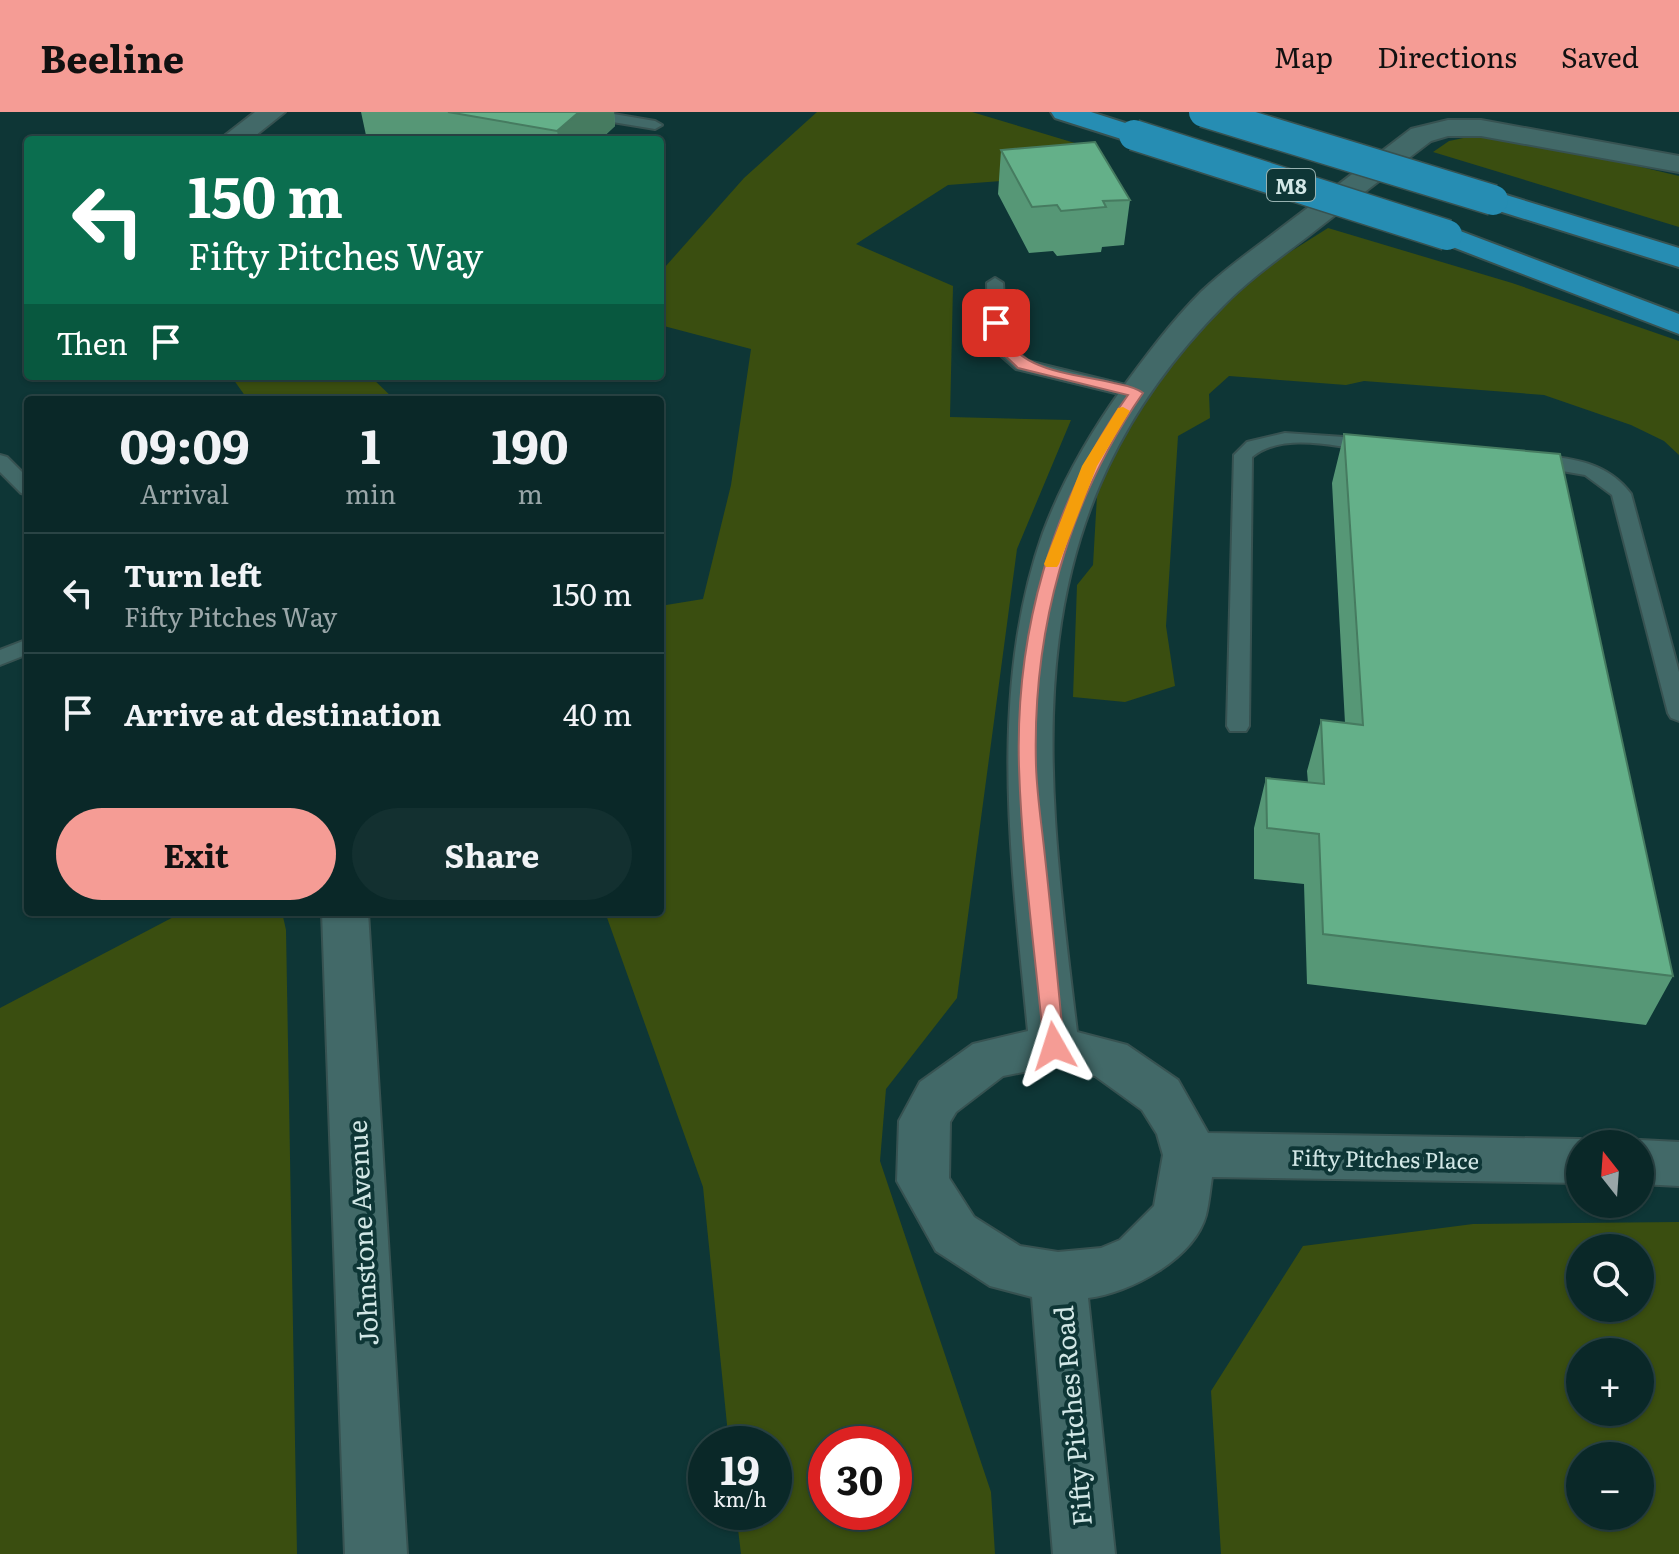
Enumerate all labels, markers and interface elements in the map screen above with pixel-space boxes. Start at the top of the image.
text: Beeline [40,28,184,85]
text: Map [1274,35,1333,77]
text: Directions [1377,35,1517,77]
text: Saved [1561,35,1639,77]
text: 150 m [188,152,343,235]
icon: left [56,168,160,272]
road number: M8 [1267,169,1315,201]
text: Fifty Pitches Way [188,228,483,281]
pin [962,289,1030,357]
icon: arrive [974,301,1018,345]
text: Then [56,320,128,364]
icon: arrive [144,320,188,364]
text: 09:09 [119,408,250,479]
text: 1 [361,408,381,479]
text: 190 [492,408,569,479]
text: Arrival [140,473,229,512]
text: min [345,473,396,512]
text: m [517,473,543,512]
text: Turn left [124,552,262,596]
icon: left [56,571,100,615]
text: 150 m [552,571,632,615]
text: Fifty Pitches Way [124,596,337,635]
icon: arrive [56,691,100,735]
text: Arrive at destination [124,691,441,735]
text: 40 m [563,691,632,735]
button: Exit [56,808,336,900]
button: Share [352,808,632,900]
position arrow [1012,1004,1096,1088]
street label: Johnstone Avenue [336,1119,386,1347]
north arrow [1566,1130,1654,1218]
map controls [1566,1130,1654,1530]
street label: Fifty Pitches Place [1291,1140,1479,1176]
button: search [1566,1234,1654,1322]
street label: Fifty Pitches Road [1042,1304,1100,1528]
button: + [1566,1338,1654,1426]
speed limit sign: 30 [808,1426,912,1530]
text: 19 [720,1438,760,1497]
button: − [1566,1442,1654,1530]
text: km/h [713,1483,767,1513]

